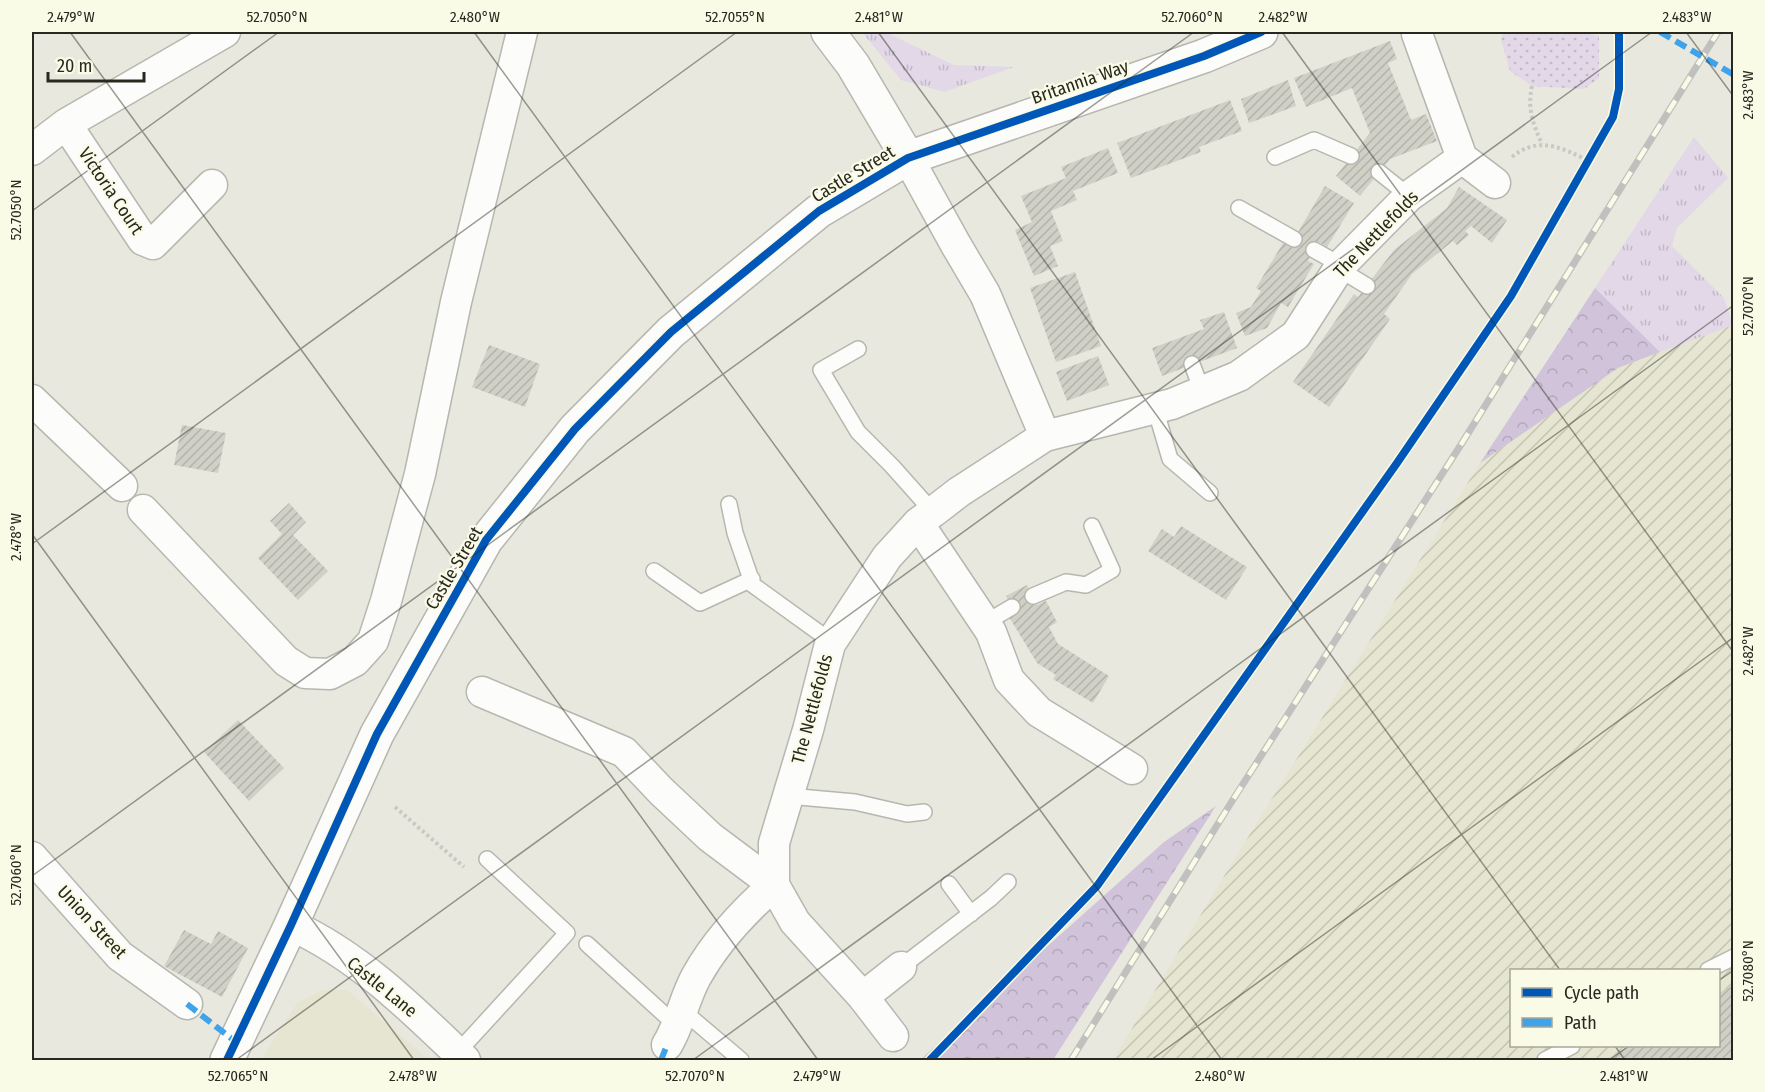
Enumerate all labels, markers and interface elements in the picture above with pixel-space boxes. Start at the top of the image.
text: 2.479°W [47,8,95,26]
text: 52.7050°N [246,8,308,26]
text: 2.480°W [450,8,500,26]
text: 52.7055°N [705,8,765,26]
text: 2.481°W [855,8,903,26]
text: 52.7060°N [1161,8,1223,26]
text: 2.482°W [1259,8,1307,26]
text: 2.483°W [1662,8,1712,26]
scale bar [48,45,144,83]
text: 20 m [57,55,92,77]
street label: Britannia Way [1029,55,1131,109]
text: 2.483°W [1739,70,1757,120]
street label: Castle Street [807,141,899,207]
street label: Victoria Court [74,143,148,239]
text: 52.7050°N [7,179,25,241]
street label: The Nettlefolds [1329,186,1423,282]
text: 52.7070°N [1739,276,1757,336]
text: 2.478°W [7,513,25,561]
street label: Castle Street [421,522,487,614]
text: 2.482°W [1739,627,1757,675]
street label: The Nettlefolds [787,651,837,766]
text: 52.7060°N [7,844,25,906]
street label: Union Street [53,881,132,963]
text: 52.7080°N [1739,940,1757,1002]
street label: Castle Lane [342,952,422,1022]
legend [1510,969,1720,1047]
text: Cycle path [1564,982,1639,1004]
text: Path [1564,1012,1597,1034]
text: 52.7065°N [208,1067,268,1085]
text: 2.478°W [389,1067,437,1085]
text: 52.7070°N [665,1067,725,1085]
text: 2.479°W [793,1067,841,1085]
text: 2.480°W [1195,1067,1245,1085]
text: 2.481°W [1600,1067,1648,1085]

